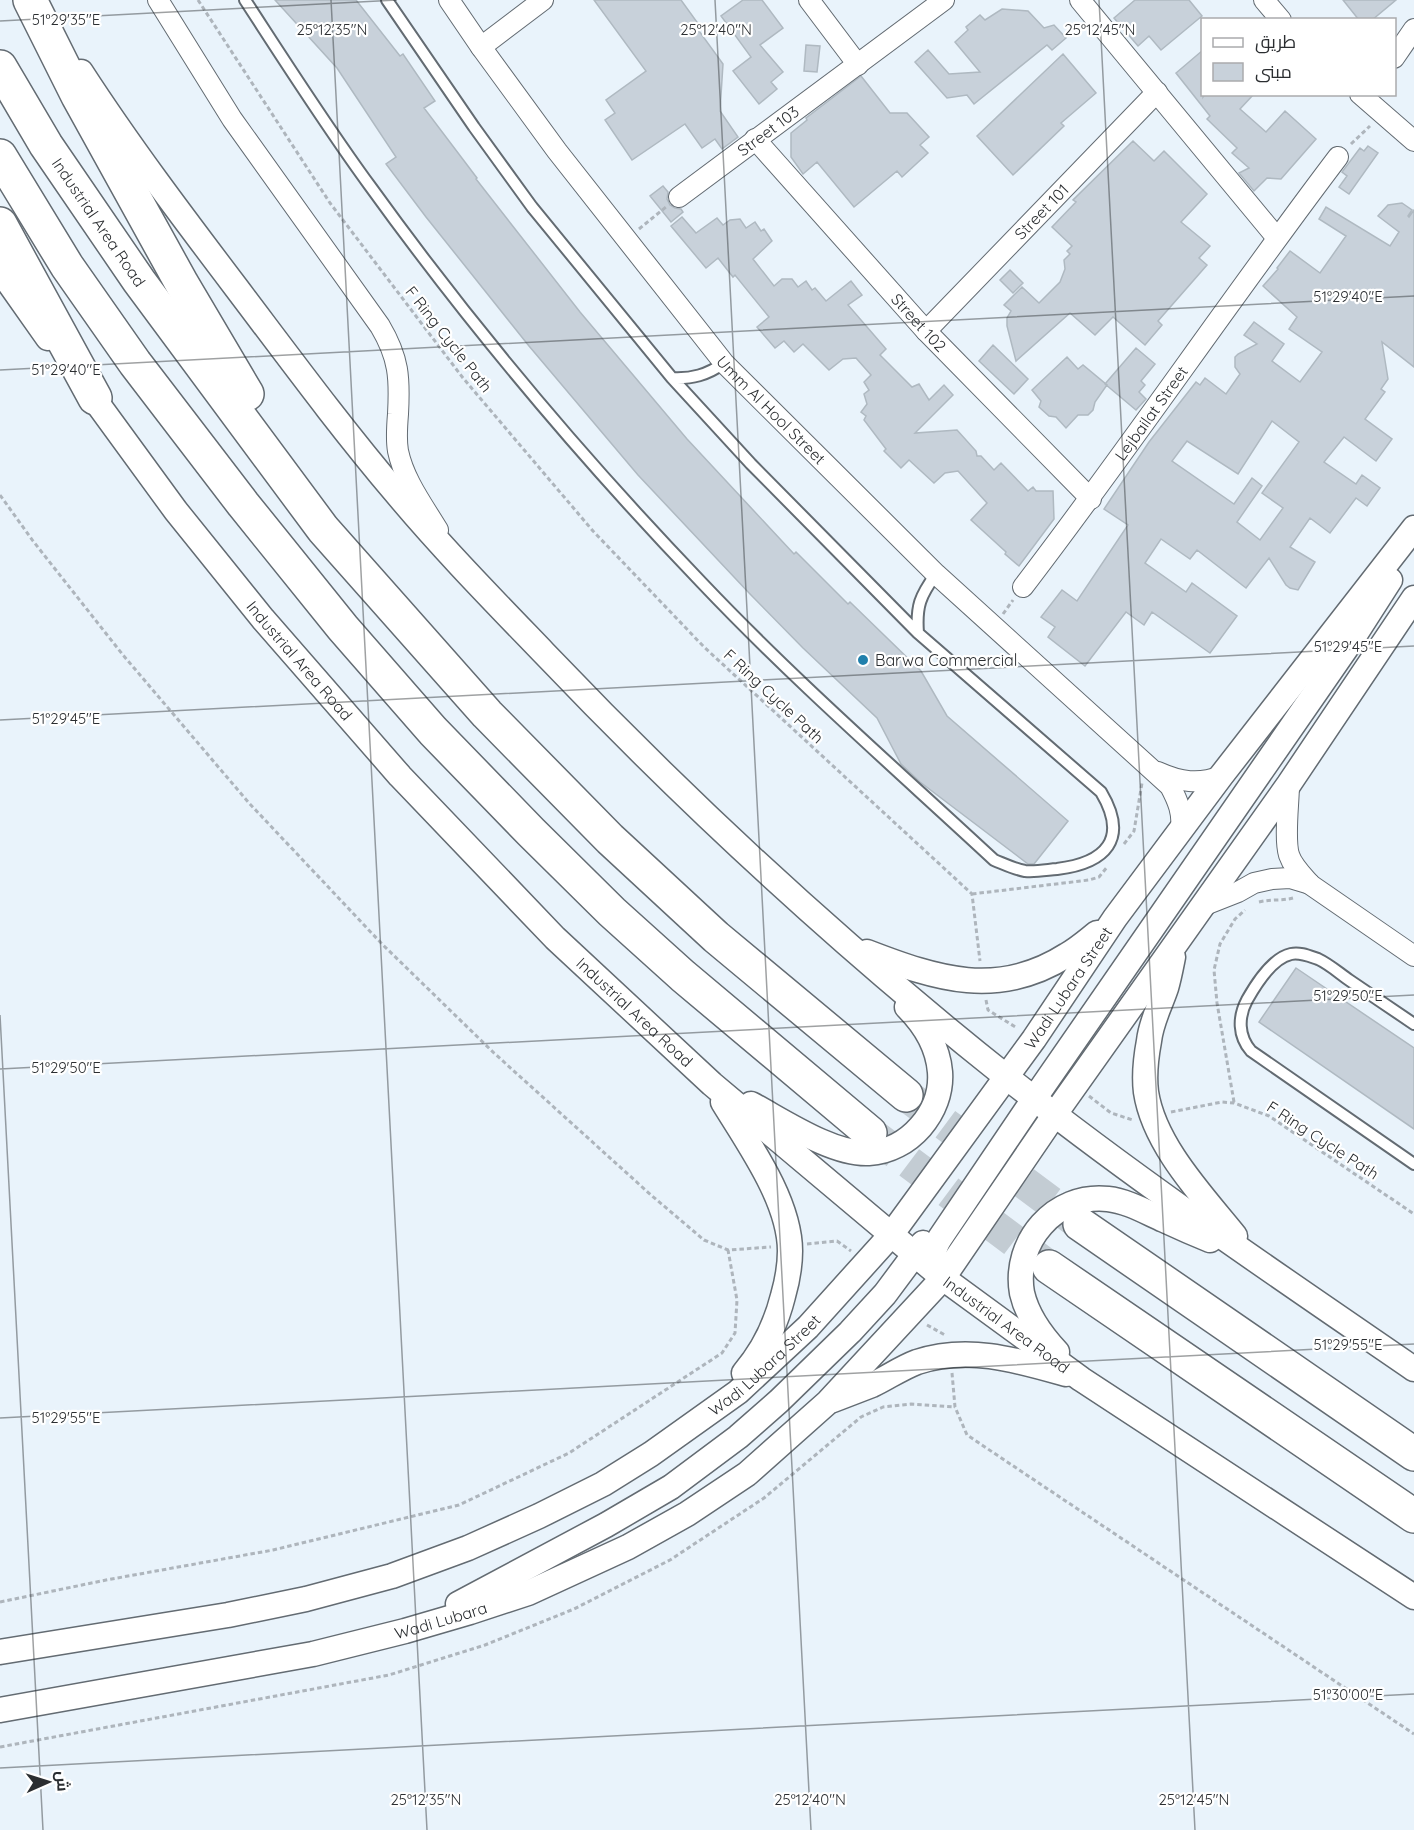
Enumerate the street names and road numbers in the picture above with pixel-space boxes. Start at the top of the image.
street label: Street 103 [733,101,803,160]
street label: Industrial Area Road [48,154,150,290]
street label: Street 101 [1010,180,1073,244]
street label: F Ring Cycle Path [401,282,497,396]
street label: Street 102 [887,289,951,356]
street label: Umm Al Hool Street [712,352,830,469]
street label: Lejbailat Street [1110,362,1192,464]
street label: Industrial Area Road [242,597,357,724]
street label: F Ring Cycle Path [720,645,828,747]
street label: Wadi Lubara Street [1020,923,1116,1053]
street label: Industrial Area Road [572,953,697,1071]
street label: F Ring Cycle Path [1263,1096,1383,1184]
street label: Industrial Area Road [939,1272,1074,1377]
street label: Wadi Lubara Street [704,1310,825,1420]
street label: Wadi Lubara [392,1597,489,1643]

